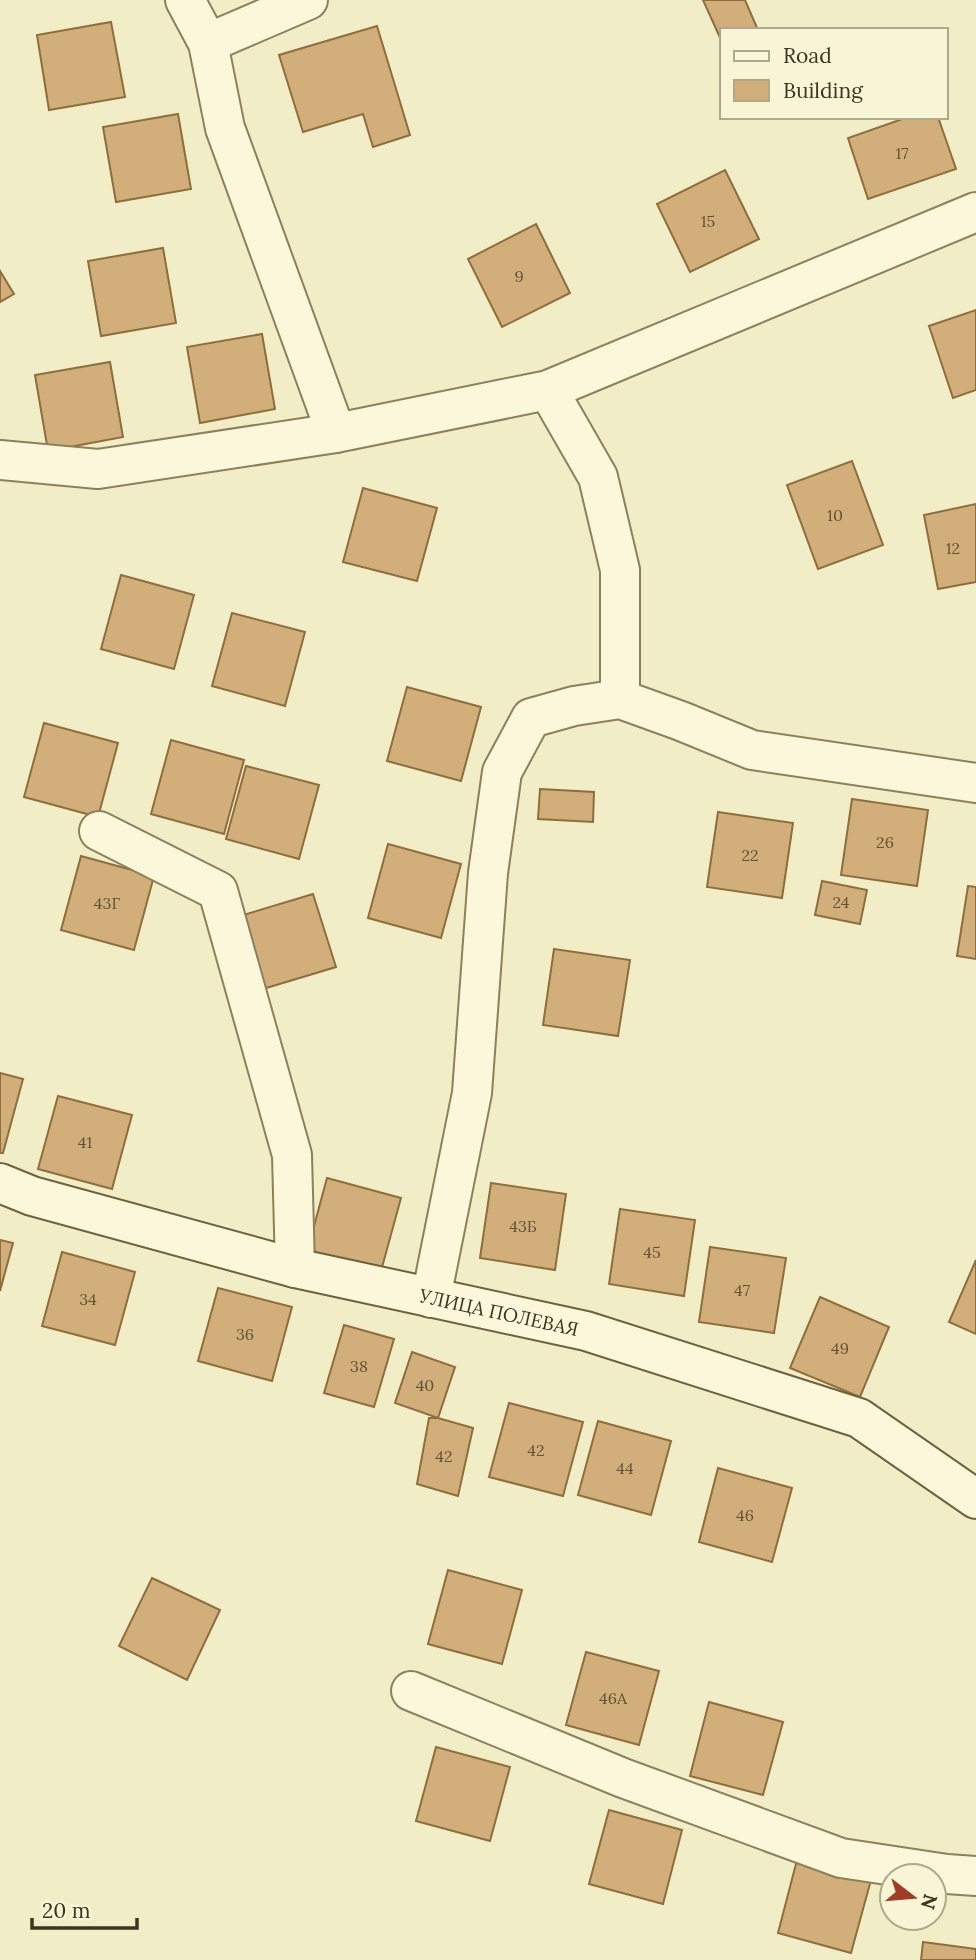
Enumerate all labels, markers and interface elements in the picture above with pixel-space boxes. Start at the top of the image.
legend [720,28,948,119]
text: Road [783,42,832,69]
text: Building [783,77,863,104]
house number: 17 [895,143,909,163]
house number: 15 [701,211,715,231]
house number: 9 [514,266,524,286]
house number: 10 [827,505,843,525]
house number: 12 [946,538,960,558]
house number: 26 [876,832,894,852]
house number: 22 [741,845,759,865]
house number: 24 [833,892,850,912]
house number: 43Г [94,893,120,913]
house number: 41 [78,1132,92,1152]
house number: 43Б [509,1216,537,1236]
house number: 45 [643,1242,661,1262]
house number: 47 [734,1280,751,1300]
street label: УЛИЦА ПОЛЕВАЯ [416,1283,581,1341]
house number: 34 [79,1289,97,1309]
house number: 36 [236,1324,254,1344]
house number: 49 [831,1338,849,1358]
house number: 38 [350,1356,368,1376]
house number: 40 [416,1375,434,1395]
house number: 42 [527,1440,545,1460]
house number: 42 [435,1446,453,1466]
house number: 44 [616,1458,634,1478]
house number: 46 [736,1505,754,1525]
house number: 46А [599,1688,628,1708]
north arrow [878,1862,948,1932]
scale bar [32,1886,136,1930]
text: N [916,1891,943,1912]
text: 20 m [42,1897,91,1924]

